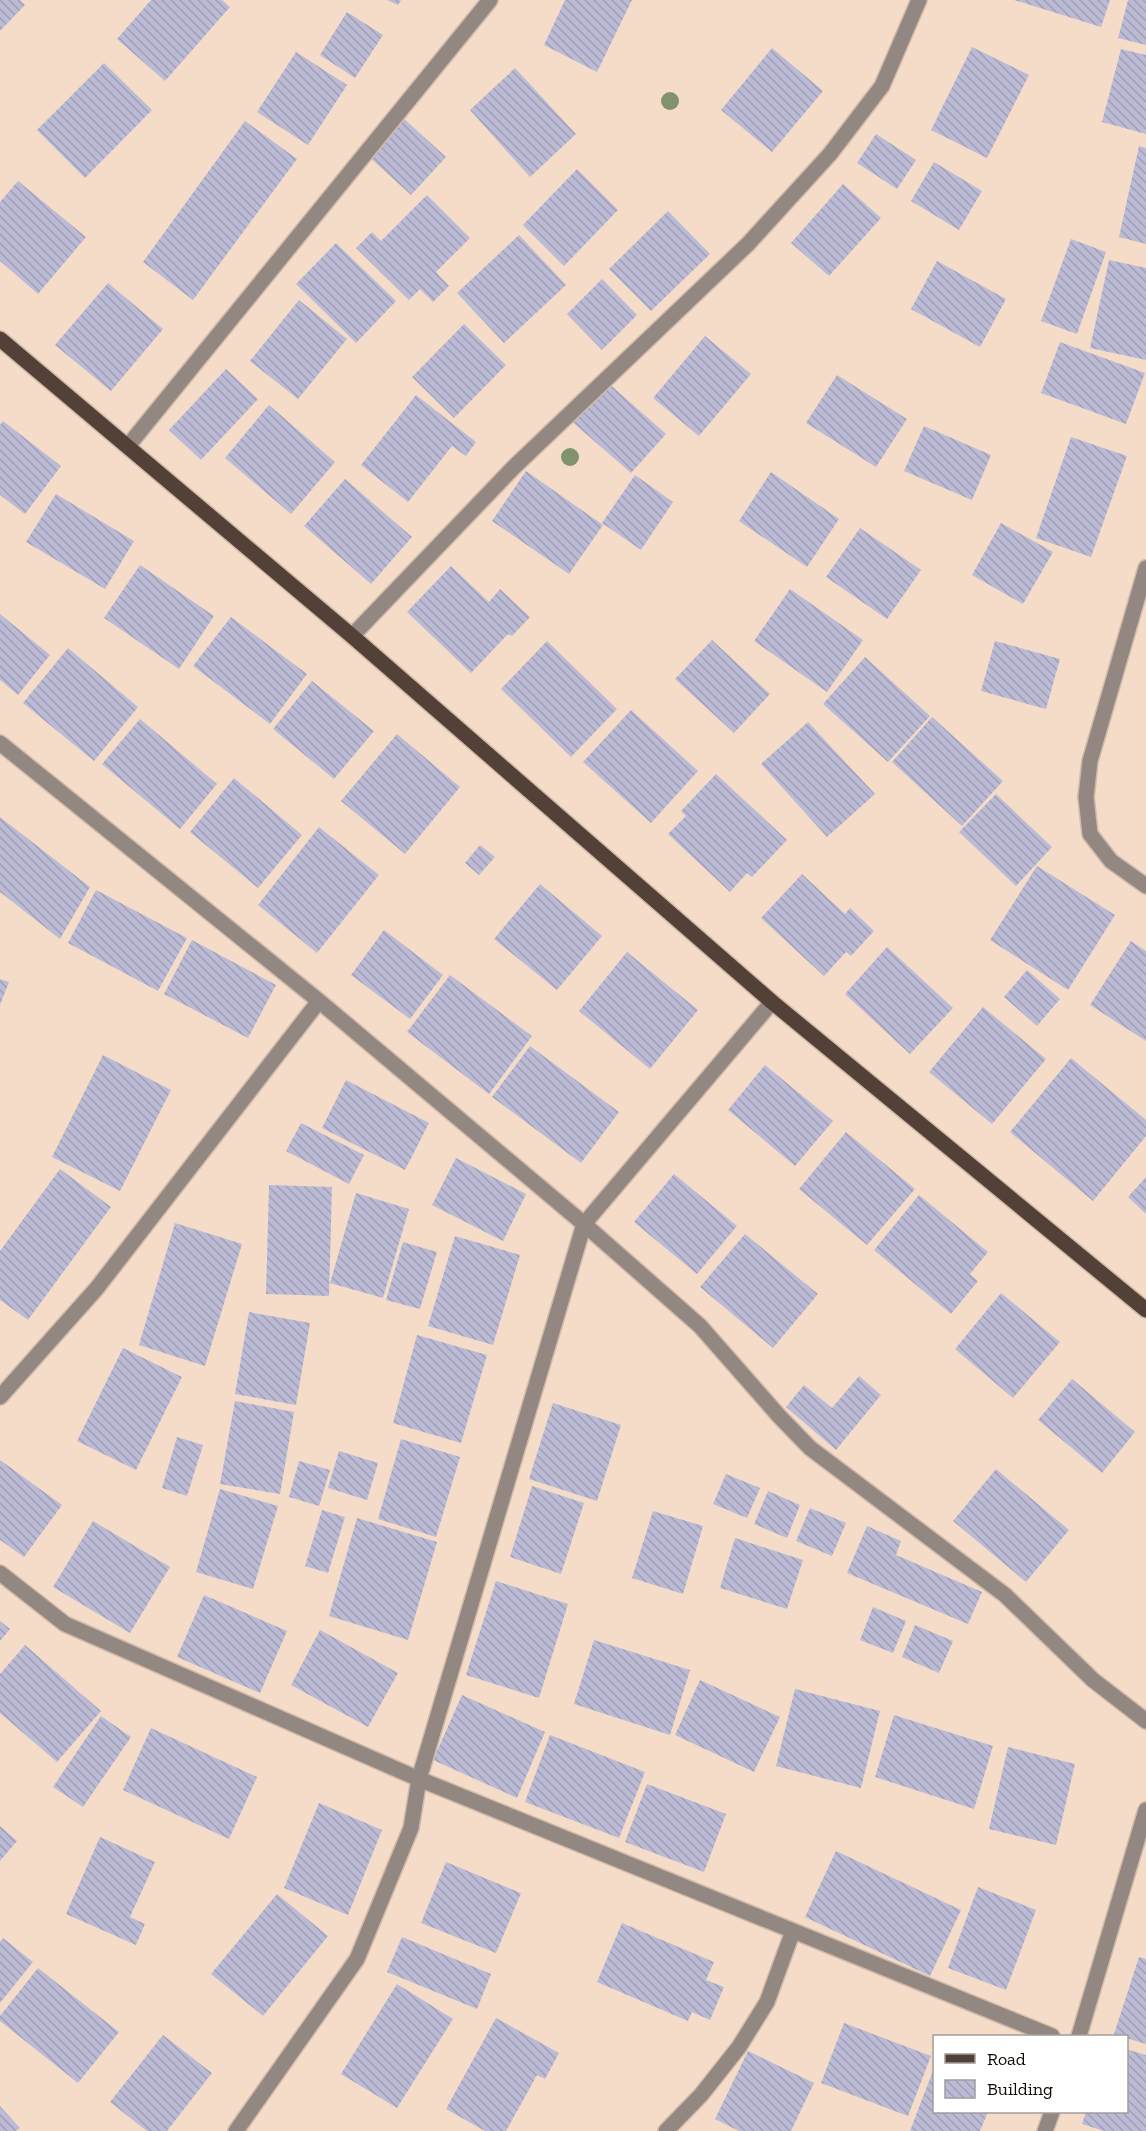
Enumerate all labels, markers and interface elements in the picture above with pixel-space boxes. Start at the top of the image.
legend [933,2035,1128,2113]
text: Road [987,2048,1026,2070]
text: Building [987,2078,1053,2100]

